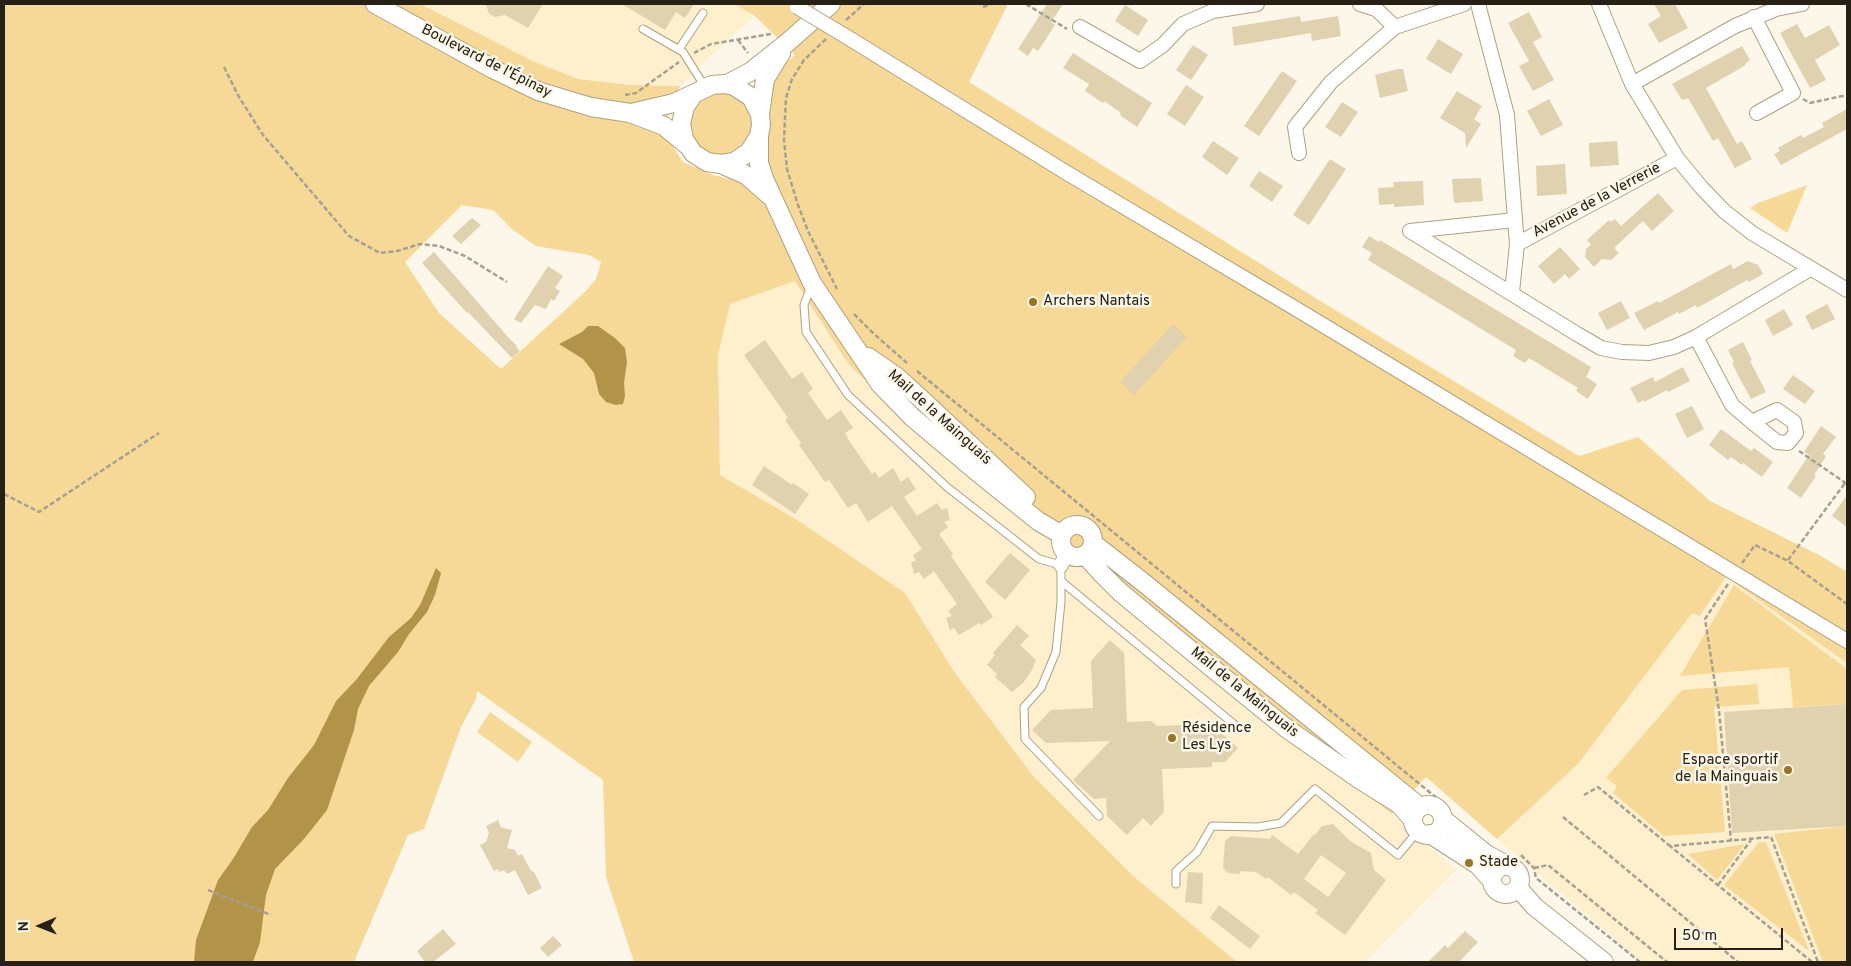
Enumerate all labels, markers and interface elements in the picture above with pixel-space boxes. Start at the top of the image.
street label: Boulevard de l'Épinay [418,21,554,103]
street label: Avenue de la Verrerie [1530,160,1664,242]
place label: Archers Nantais [1043,293,1150,311]
marker: Archers Nantais [1027,296,1039,308]
street label: Mail de la Mainguais [883,367,995,469]
street label: Mail de la Mainguais [1186,644,1302,742]
place label: Résidence Les Lys [1182,720,1252,755]
marker: Résidence Les Lys [1166,732,1178,744]
place label: Espace sportif de la Mainguais [1675,752,1778,787]
marker: Espace sportif de la Mainguais [1782,764,1794,776]
place label: Stade [1479,854,1518,872]
marker: Stade [1463,857,1475,869]
north arrow [15,901,65,951]
scale bar [1676,918,1785,950]
text: N [16,921,33,931]
text: 50 m [1682,927,1717,946]

